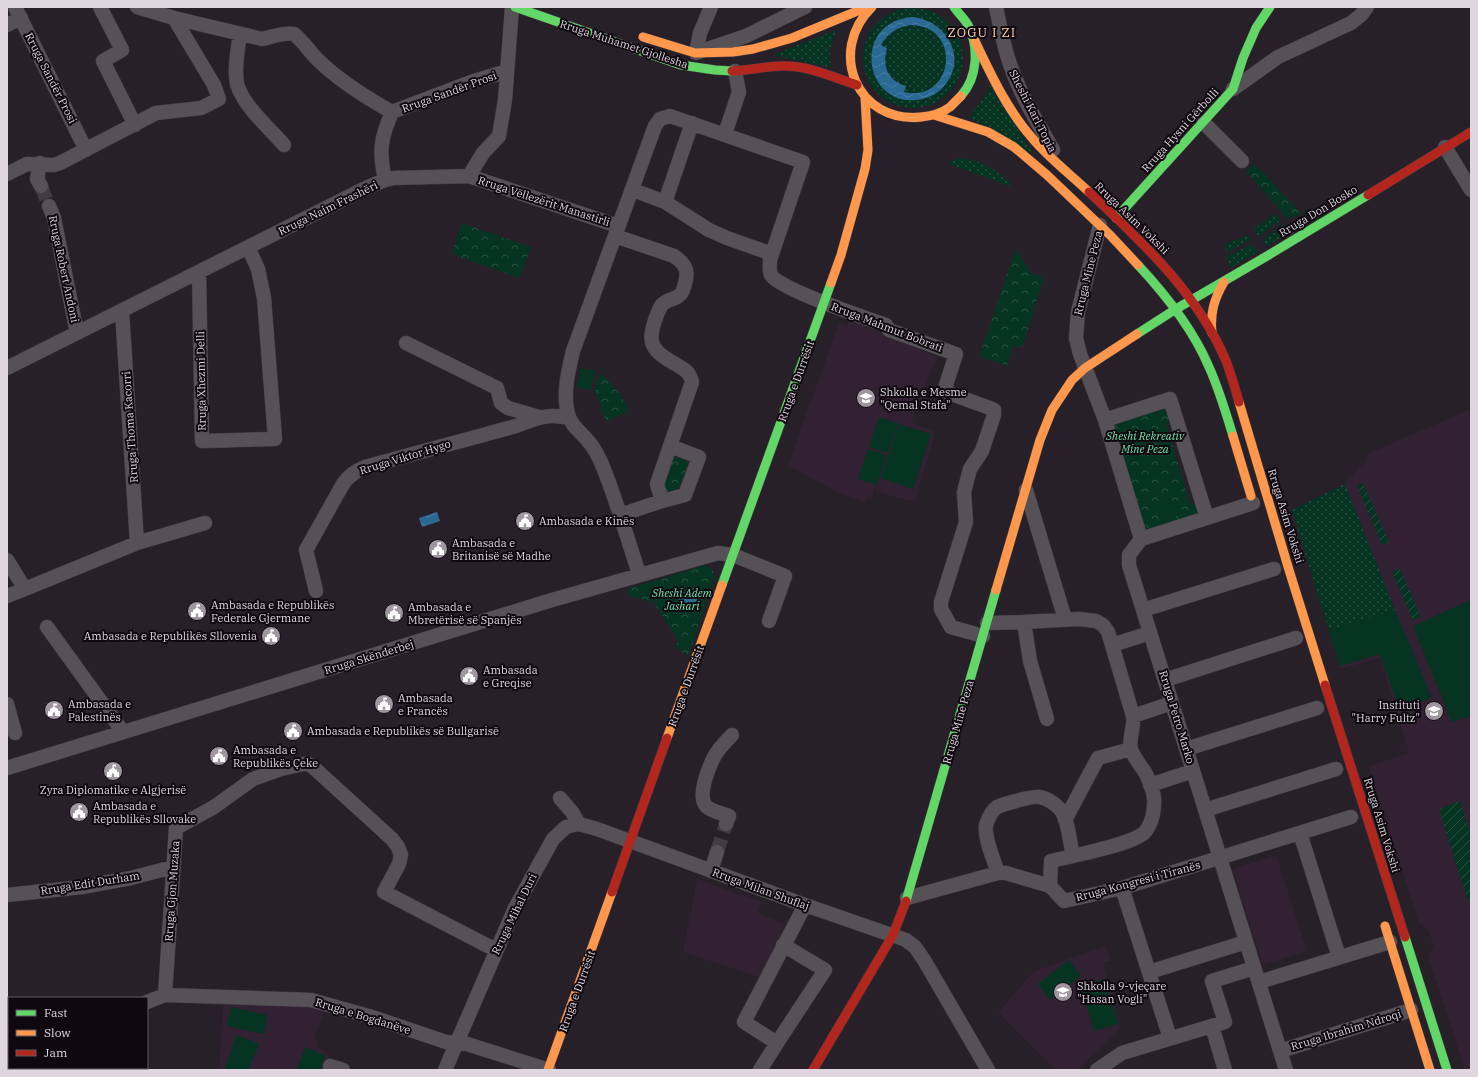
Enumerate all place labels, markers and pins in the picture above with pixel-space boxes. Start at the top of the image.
place label: Shkolla e Mesme "Qemal Stafa" [880,385,967,412]
school or university icon: Shkolla e Mesme "Qemal Stafa" [855,387,877,409]
public building icon: Ambasada e Kinës [514,510,536,532]
place label: Ambasada e Kinës [539,514,634,528]
place label: Ambasada e Britanisë së Madhe [452,536,551,563]
public building icon: Ambasada e Britanisë së Madhe [427,538,449,560]
place label: Ambasada e Republikës Federale Gjermane [211,598,334,625]
public building icon: Ambasada e Republikës Federale Gjermane [186,600,208,622]
place label: Ambasada e Mbretërisë së Spanjës [408,600,522,627]
public building icon: Ambasada e Mbretërisë së Spanjës [383,602,405,624]
public building icon: Ambasada e Republikës Sllovenia [260,625,282,647]
place label: Ambasada e Republikës Sllovenia [84,629,257,643]
place label: Ambasada e Greqise [483,663,538,690]
public building icon: Ambasada e Greqise [458,665,480,687]
place label: Ambasada e Francës [398,691,453,718]
public building icon: Ambasada e Francës [373,693,395,715]
place label: Ambasada e Palestinës [68,697,131,724]
place label: Instituti "Harry Fultz" [1352,698,1421,725]
public building icon: Ambasada e Palestinës [43,699,65,721]
school or university icon: Instituti "Harry Fultz" [1423,700,1445,722]
public building icon: Ambasada e Republikës së Bullgarisë [282,720,304,742]
place label: Ambasada e Republikës së Bullgarisë [307,724,499,738]
place label: Ambasada e Republikës Çeke [233,743,318,770]
public building icon: Ambasada e Republikës Çeke [208,745,230,767]
public building icon: Zyra Diplomatike e Algjerisë [102,760,124,782]
place label: Zyra Diplomatike e Algjerisë [40,783,186,797]
place label: Ambasada e Republikës Sllovake [93,799,196,826]
public building icon: Ambasada e Republikës Sllovake [68,801,90,823]
place label: Shkolla 9-vjeçare "Hasan Vogli" [1077,979,1166,1006]
school or university icon: Shkolla 9-vjeçare "Hasan Vogli" [1052,981,1074,1003]

